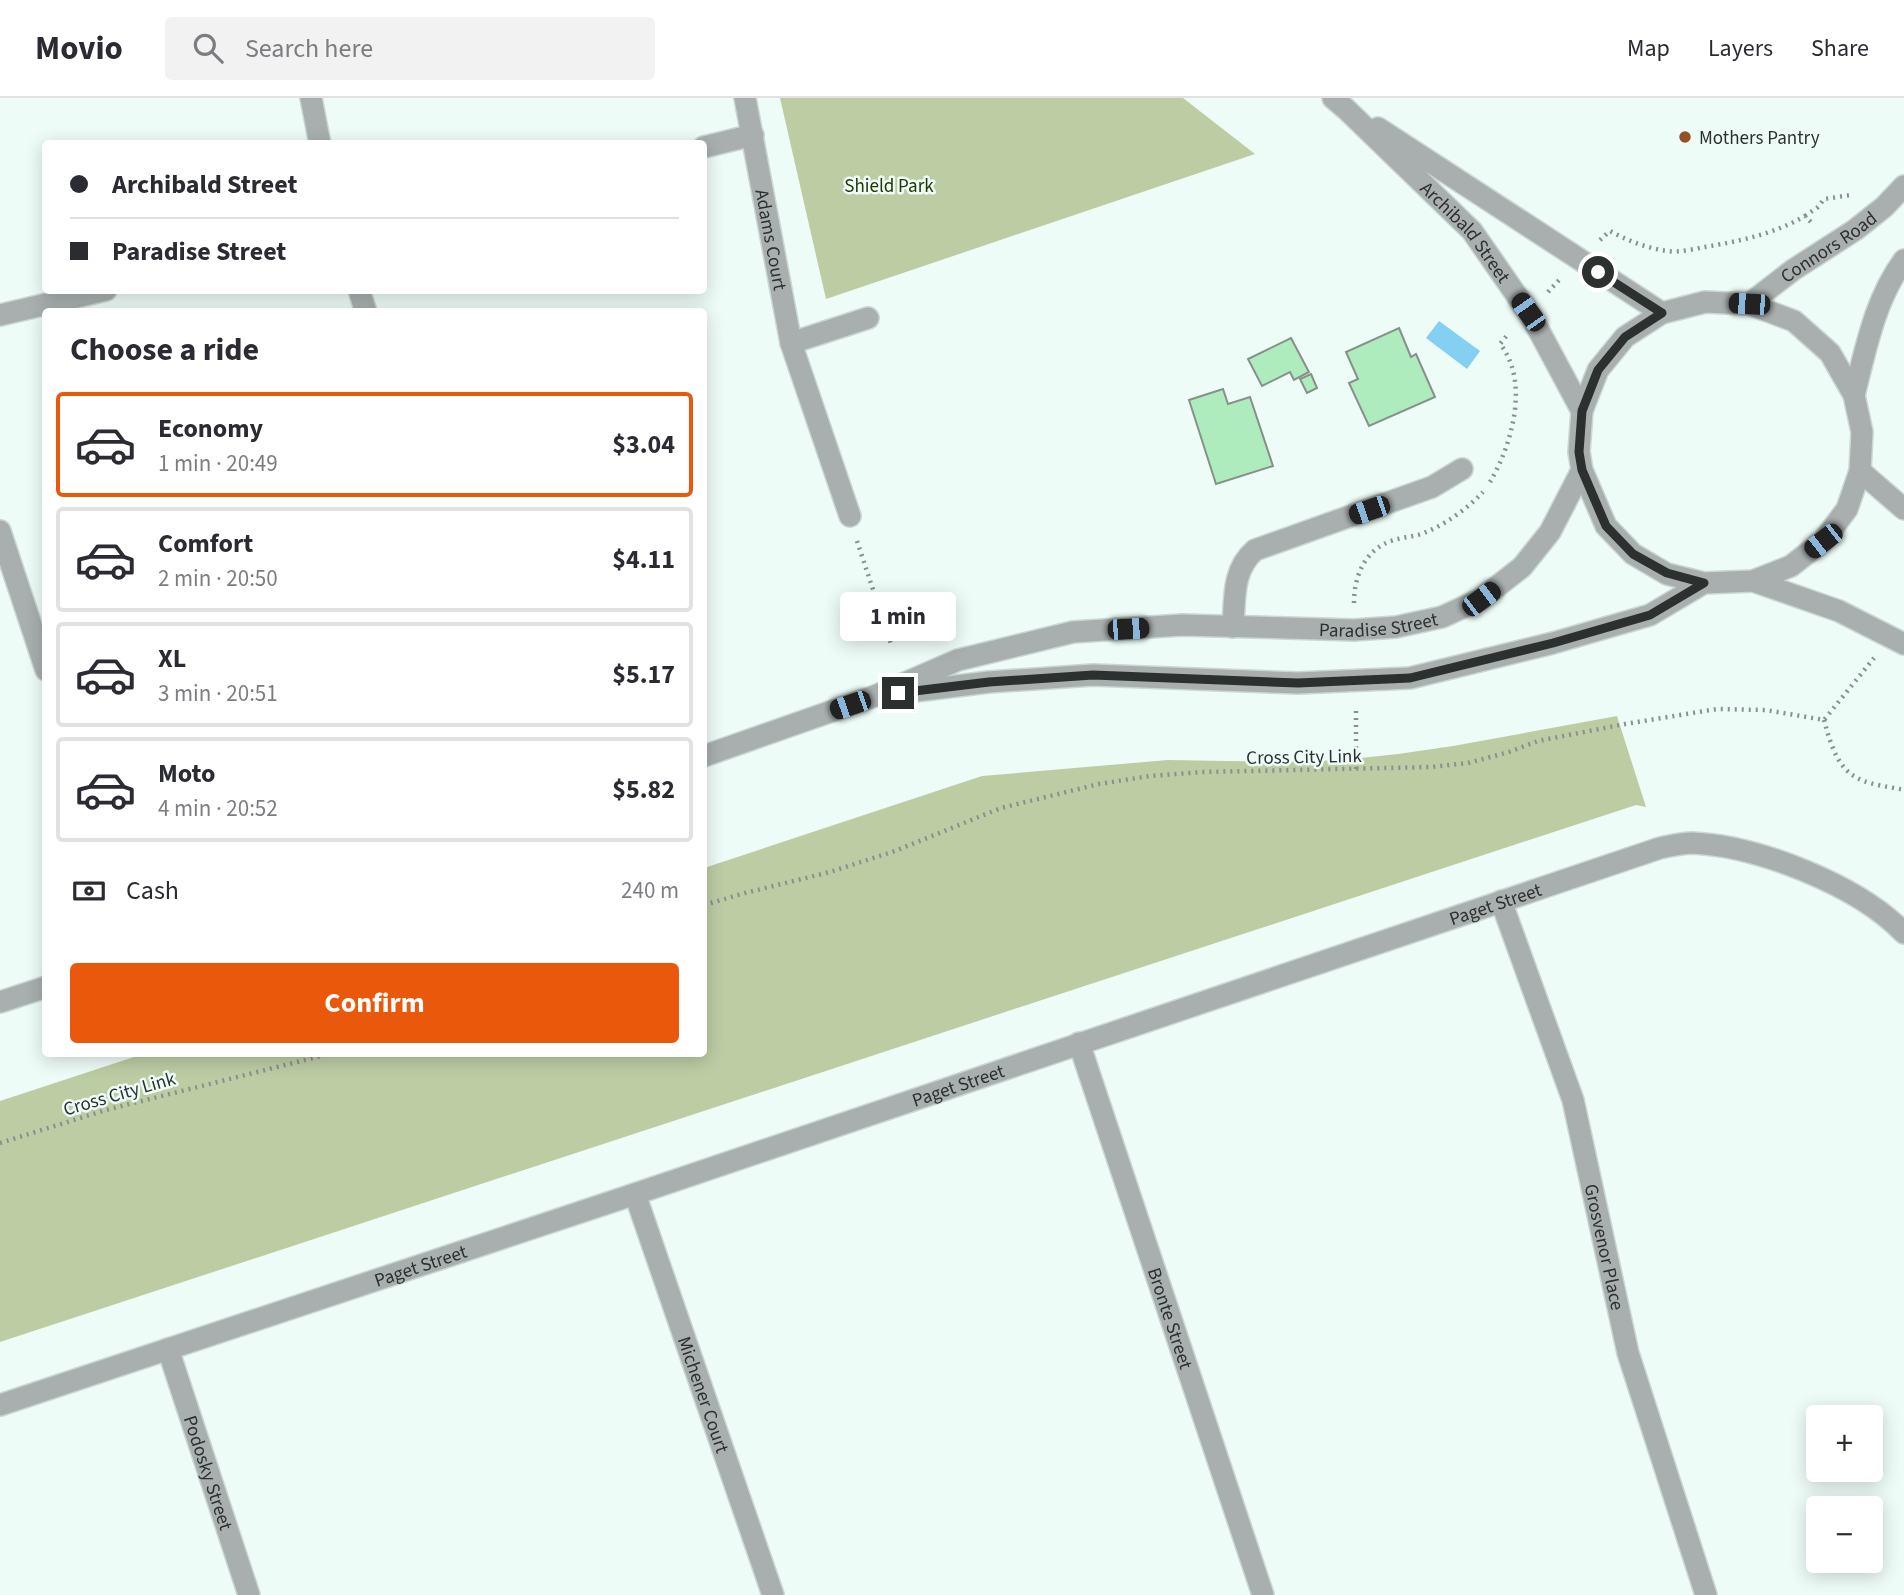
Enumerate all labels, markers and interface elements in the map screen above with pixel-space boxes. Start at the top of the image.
search box [165,17,655,80]
text: Movio [35,25,123,72]
icon: search [189,29,227,67]
text: Search here [245,30,373,67]
text: Map [1627,31,1670,66]
text: Layers [1708,31,1773,66]
text: Share [1811,31,1869,66]
place label: Mothers Pantry [1699,125,1820,152]
marker: Mothers Pantry [1677,129,1693,145]
text: Archibald Street [112,166,297,203]
park label: Shield Park [844,173,934,200]
street label: Archibald Street [1413,176,1516,289]
street label: Adams Court [747,187,793,293]
street label: Connors Road [1775,205,1883,290]
text: Paradise Street [112,233,286,270]
route start [1582,256,1614,288]
car [1508,289,1549,335]
car [1728,292,1771,316]
text: Choose a ride [70,327,259,373]
text: Economy [158,410,263,447]
icon: car [74,413,137,476]
text: $3.04 [612,426,675,463]
text: 1 min · 20:49 [158,447,278,480]
car [1346,493,1393,527]
car [1800,520,1847,562]
text: Comfort [158,525,253,562]
icon: car [74,528,137,591]
text: $4.11 [612,541,675,578]
text: 2 min · 20:50 [158,562,278,595]
car [1458,578,1505,620]
callout: 1 min [840,592,956,640]
text: 1 min [870,600,926,633]
street label: Paradise Street [1319,606,1441,645]
car [1107,617,1150,641]
text: XL [158,640,186,677]
icon: car [74,643,137,706]
text: $5.17 [612,656,675,693]
text: 3 min · 20:51 [158,677,278,710]
route end [882,677,914,709]
car [827,688,874,722]
street label: Cross City Link [1246,743,1363,772]
text: Moto [158,755,215,792]
icon: car [74,758,137,821]
text: $5.82 [612,771,675,808]
text: 4 min · 20:52 [158,792,278,825]
icon: cash [70,872,108,910]
text: Cash [126,872,179,909]
text: 240 m [621,874,679,907]
street label: Paget Street [1446,877,1546,933]
button: Confirm [70,963,679,1043]
street label: Paget Street [909,1058,1009,1115]
street label: Cross City Link [60,1065,179,1123]
street label: Grosvenor Place [1577,1182,1630,1313]
street label: Paget Street [371,1239,471,1295]
street label: Bronte Street [1140,1264,1199,1373]
street label: Michener Court [670,1333,735,1457]
map controls [1806,1405,1883,1573]
button: + [1806,1405,1883,1482]
street label: Podosky Street [176,1412,239,1534]
button: − [1806,1496,1883,1573]

